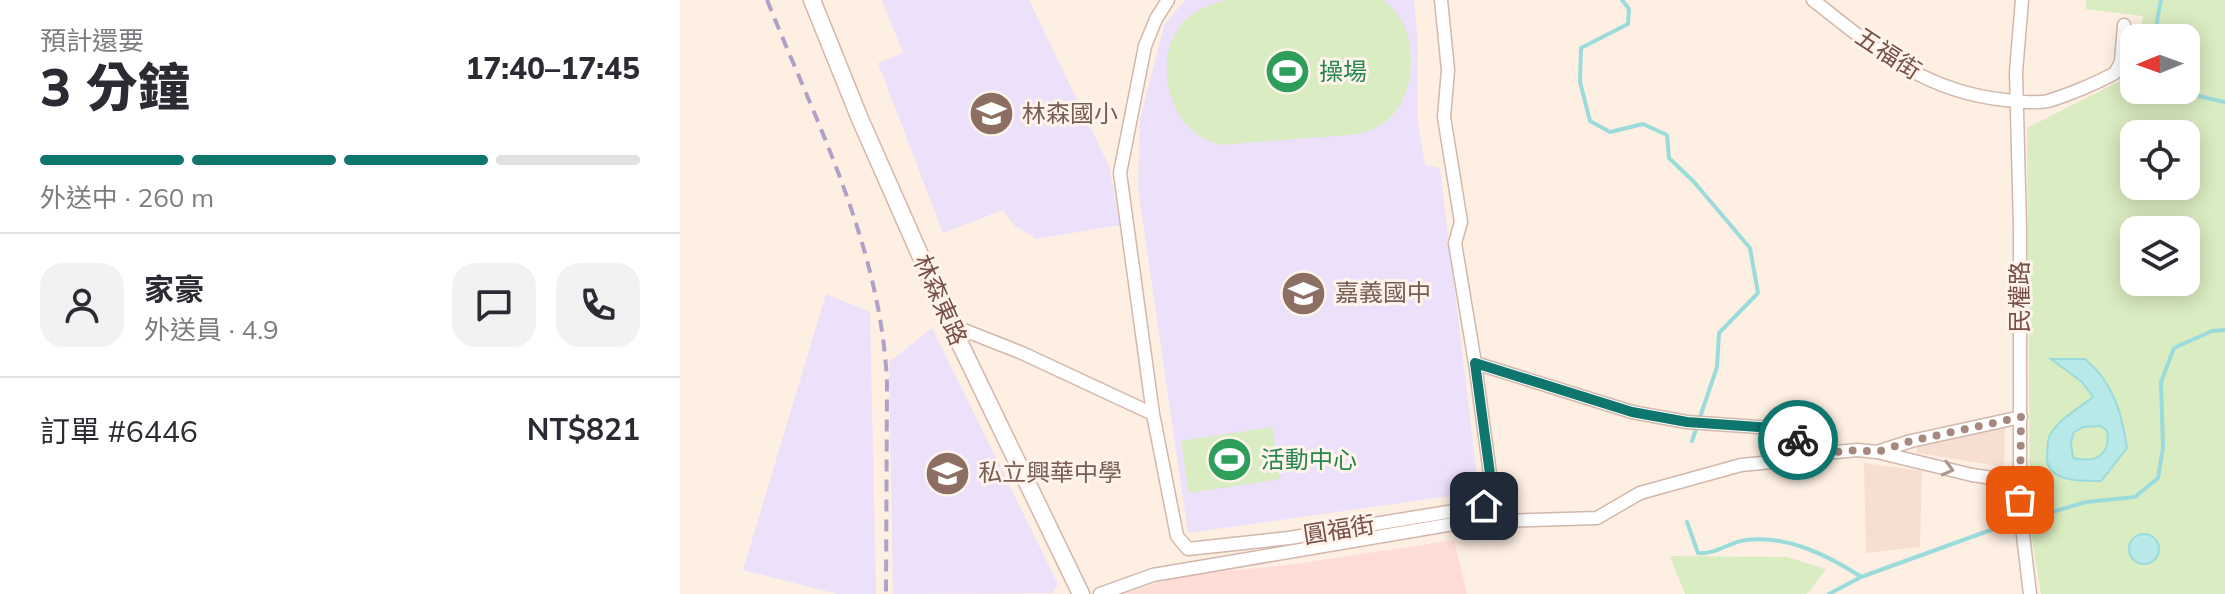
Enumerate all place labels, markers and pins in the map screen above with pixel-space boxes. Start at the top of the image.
sports icon: 操場 [1264,48,1312,96]
place label: 操場 [1319,56,1367,86]
school or university icon: 林森國小 [967,90,1015,138]
place label: 林森國小 [1022,98,1118,128]
school or university icon: 嘉義國中 [1280,269,1328,317]
place label: 嘉義國中 [1335,277,1431,307]
sports icon: 活動中心 [1206,436,1254,484]
place label: 活動中心 [1261,444,1357,474]
school or university icon: 私立興華中學 [923,449,971,497]
place label: 私立興華中學 [978,457,1122,487]
pin [1986,466,2054,534]
pin [1450,472,1518,540]

